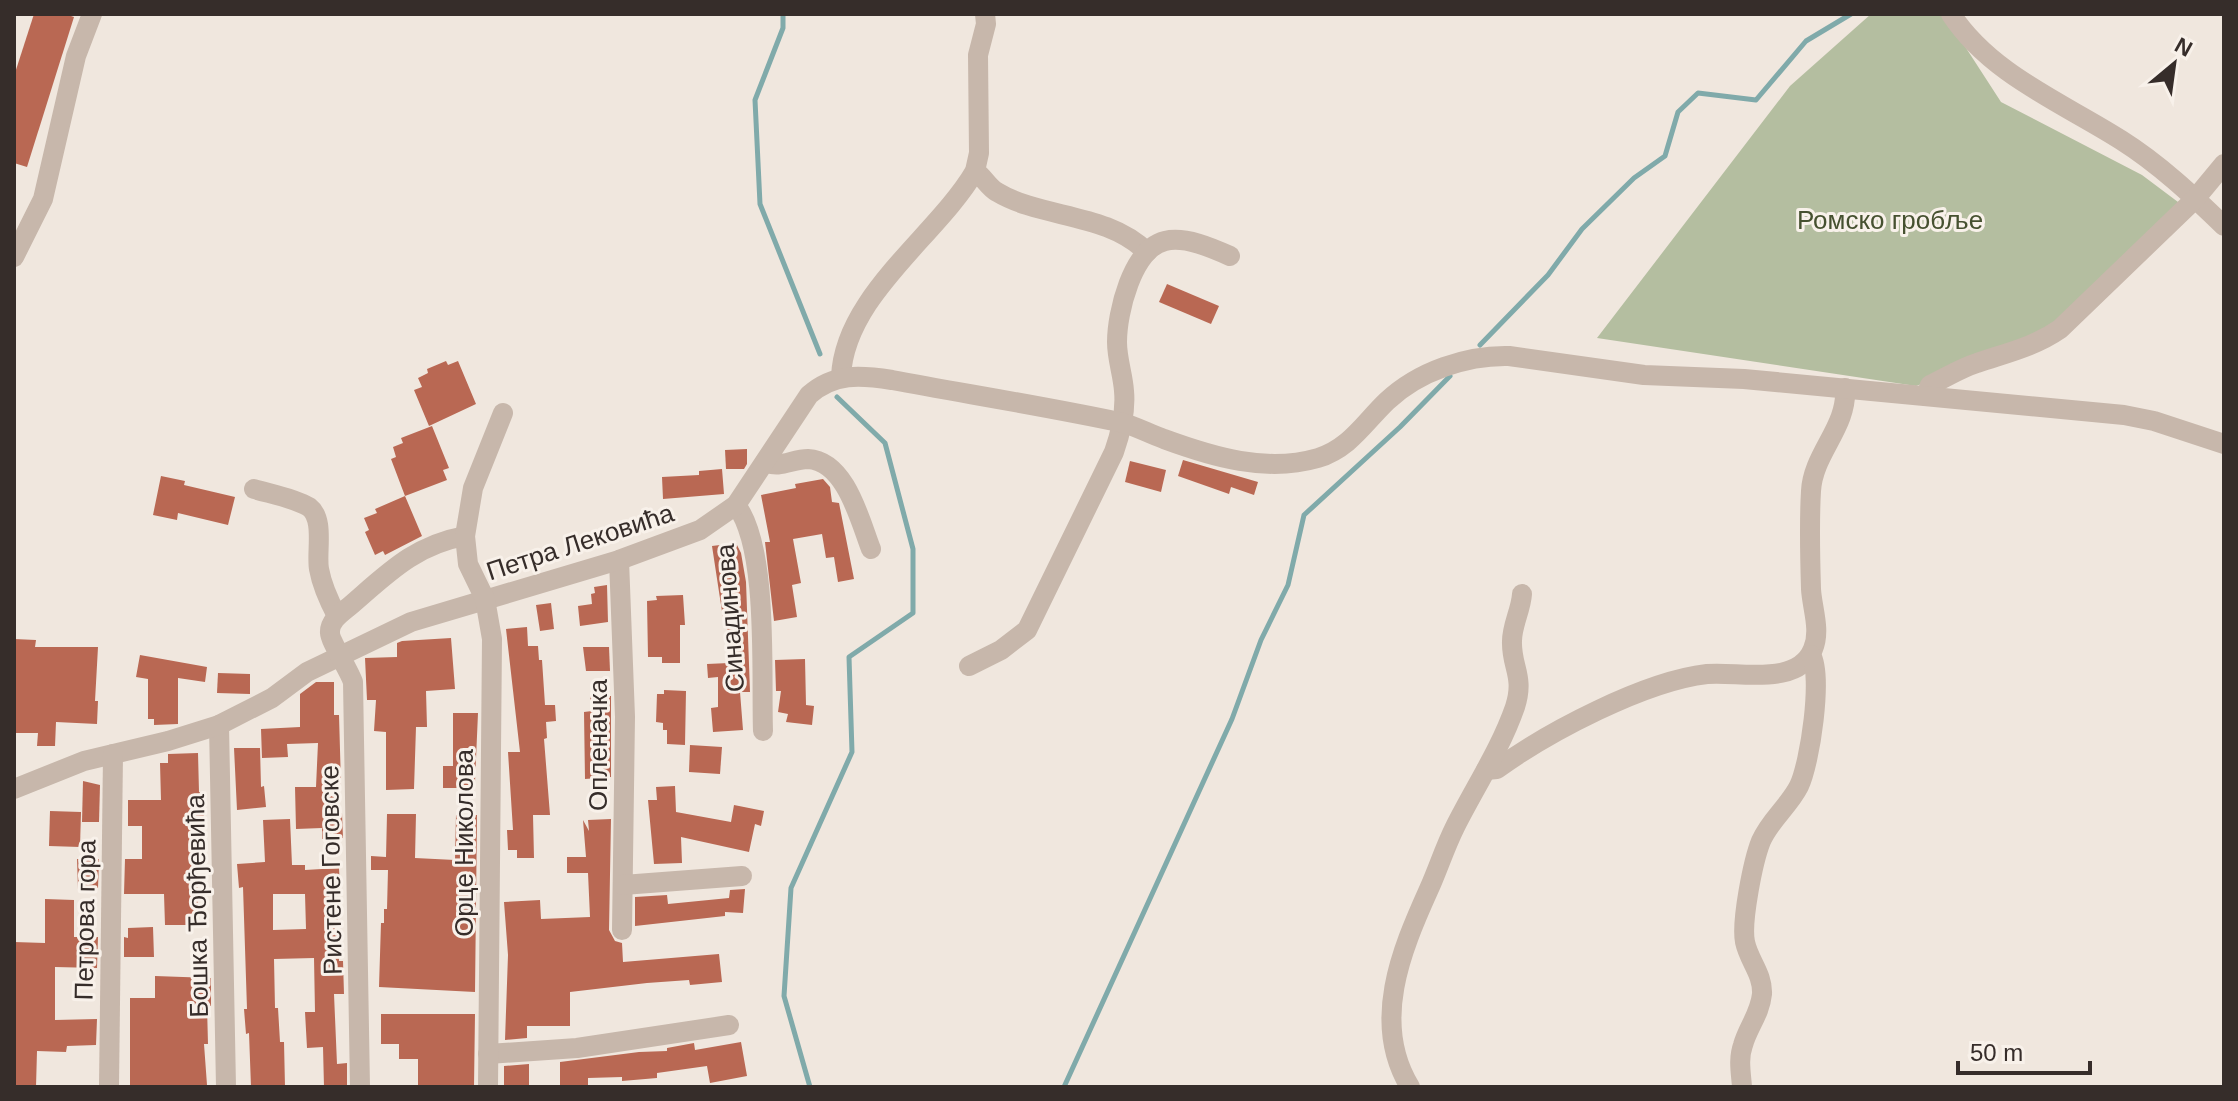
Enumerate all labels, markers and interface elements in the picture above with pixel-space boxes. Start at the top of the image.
north arrow [2134,24,2214,104]
text: N [2170,32,2196,62]
park label: Ромско гробље [1797,205,1983,235]
street label: Петра Лековића [483,497,678,586]
street label: Синадинова [710,542,750,693]
street label: Опленачка [583,678,613,811]
street label: Орце Николова [449,749,479,937]
street label: Ристене Гоговске [314,765,348,975]
street label: Бошка Ђорђевића [180,793,214,1018]
street label: Петрова гора [69,839,101,1001]
scale bar [1958,1025,2090,1075]
text: 50 m [1970,1039,2023,1066]

